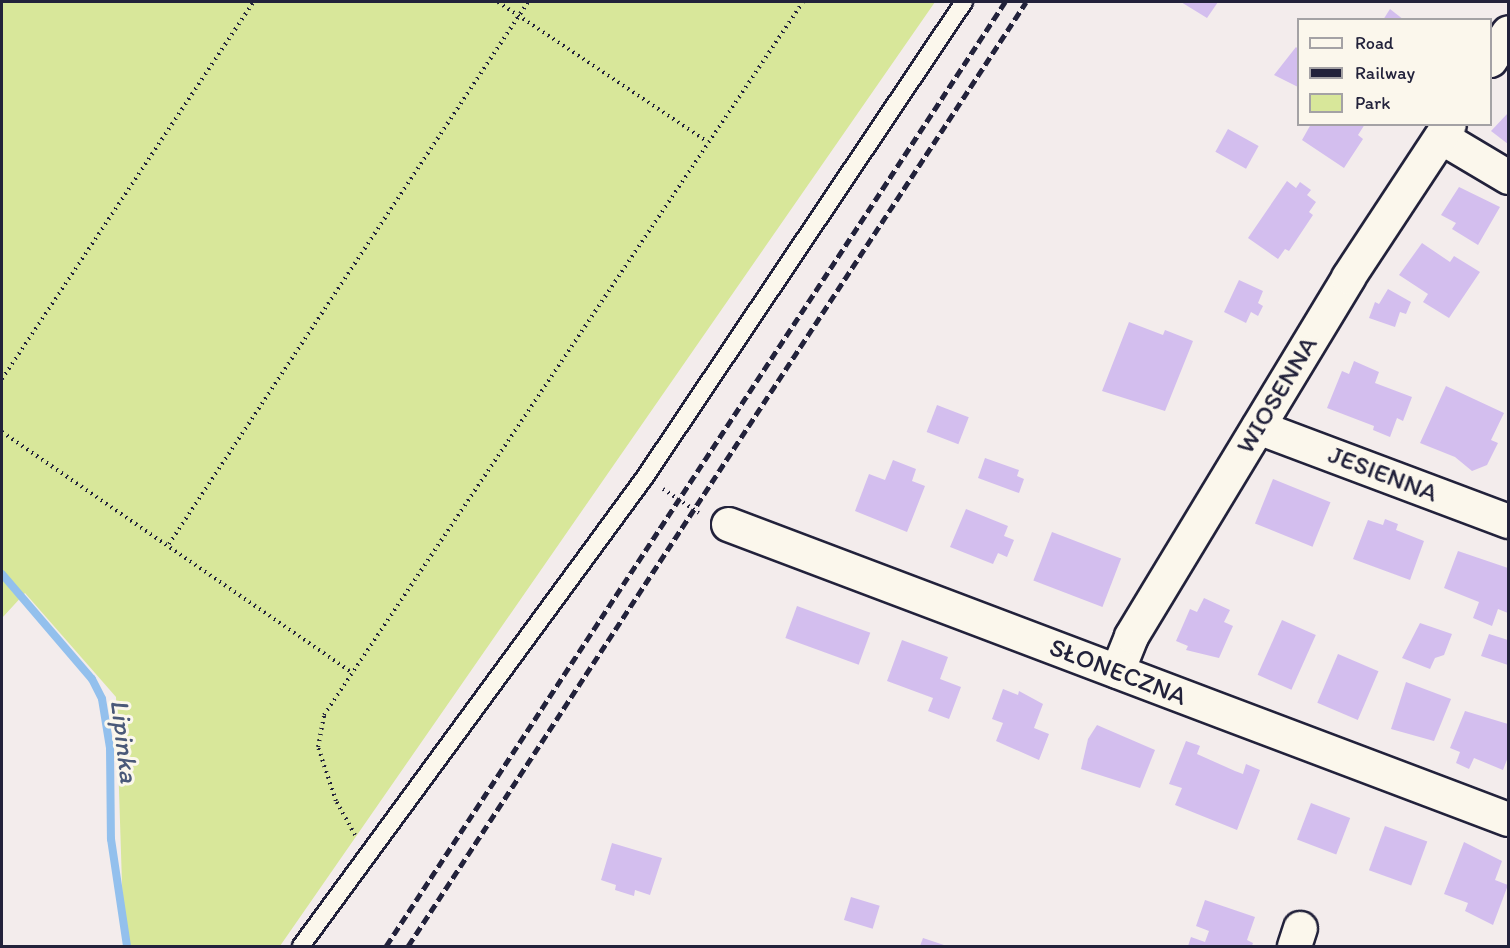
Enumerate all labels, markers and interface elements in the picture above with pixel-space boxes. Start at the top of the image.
legend [1297,18,1492,126]
text: Road [1355,32,1394,54]
text: Railway [1355,62,1415,84]
text: Park [1355,92,1390,114]
street label: WIOSENNA [1230,331,1324,459]
street label: JESIENNA [1324,439,1442,509]
street label: SŁONECZNA [1045,632,1191,712]
water label: Lipinka [104,697,146,785]

